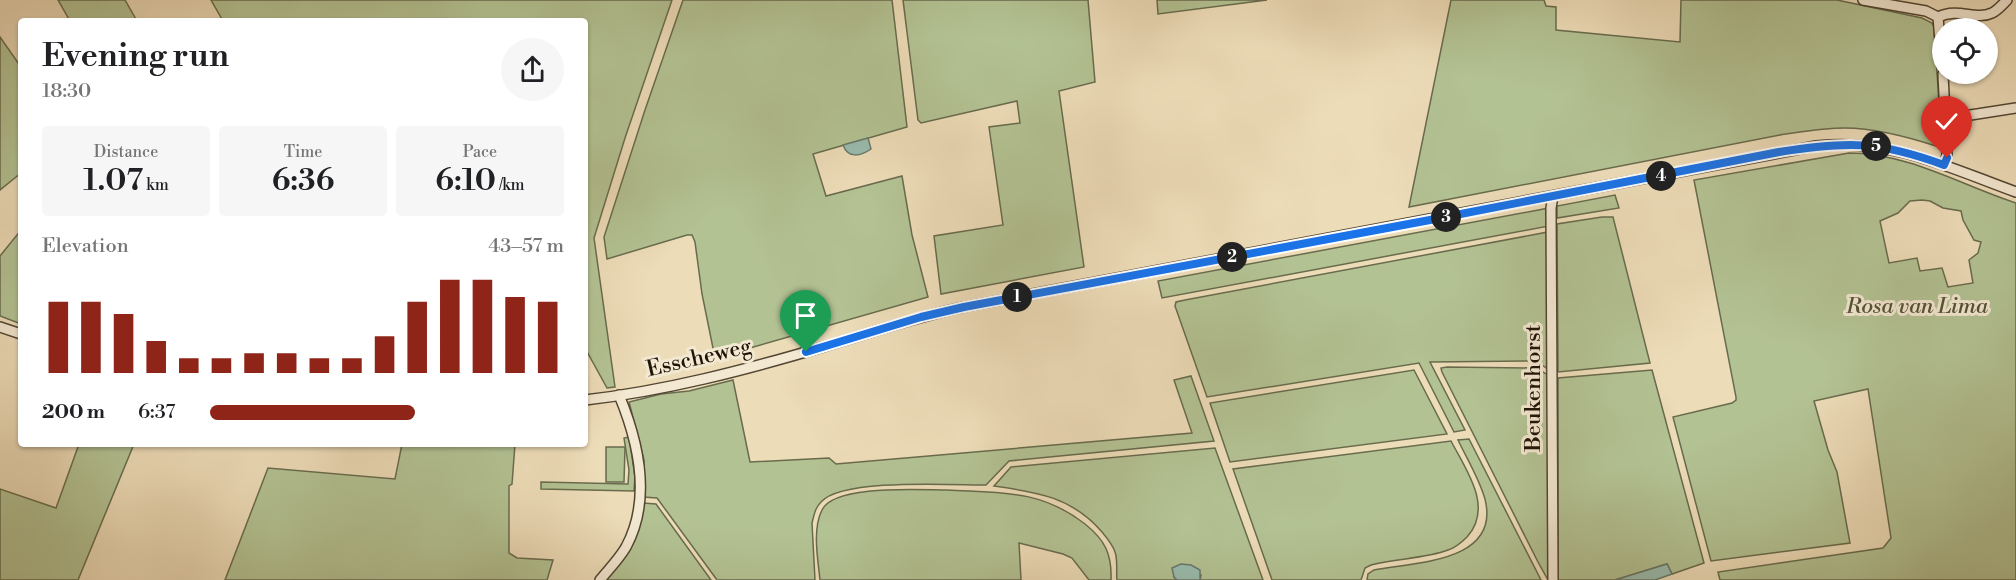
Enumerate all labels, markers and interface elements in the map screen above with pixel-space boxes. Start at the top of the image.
map controls [1932,18,1998,84]
button: locate [1932,18,1998,84]
text: Evening run [42,36,229,77]
button: share [501,38,564,101]
text: 18:30 [42,79,91,104]
pin [1921,96,1972,158]
icon: check [1930,105,1963,138]
pin: 5 [1861,131,1891,161]
text: 5 [1871,136,1881,156]
text: Distance [94,142,158,162]
text: Time [284,142,322,162]
text: Pace [463,142,497,162]
pin: 4 [1646,161,1676,191]
text: 1.07 [83,162,143,200]
text: 6:36 [272,162,334,200]
text: 6:10 [435,162,496,200]
text: 4 [1656,166,1666,186]
text: km [143,175,169,195]
text: /km [496,175,525,195]
pin: 3 [1431,202,1461,232]
text: 3 [1441,207,1451,227]
text: Elevation [42,234,129,259]
text: 43–57 m [488,234,564,259]
pin: 2 [1217,242,1247,272]
text: 2 [1227,247,1237,267]
pin: 1 [1002,282,1032,312]
text: 1 [1013,287,1021,307]
pin [780,290,831,352]
park label: Rosa van Lima [1845,293,1989,320]
icon: arrive [789,299,822,332]
street label: Beukenhorst [1520,324,1547,453]
street label: Esscheweg [644,333,755,383]
text: 200 m [42,400,105,425]
text: 6:37 [138,400,175,425]

